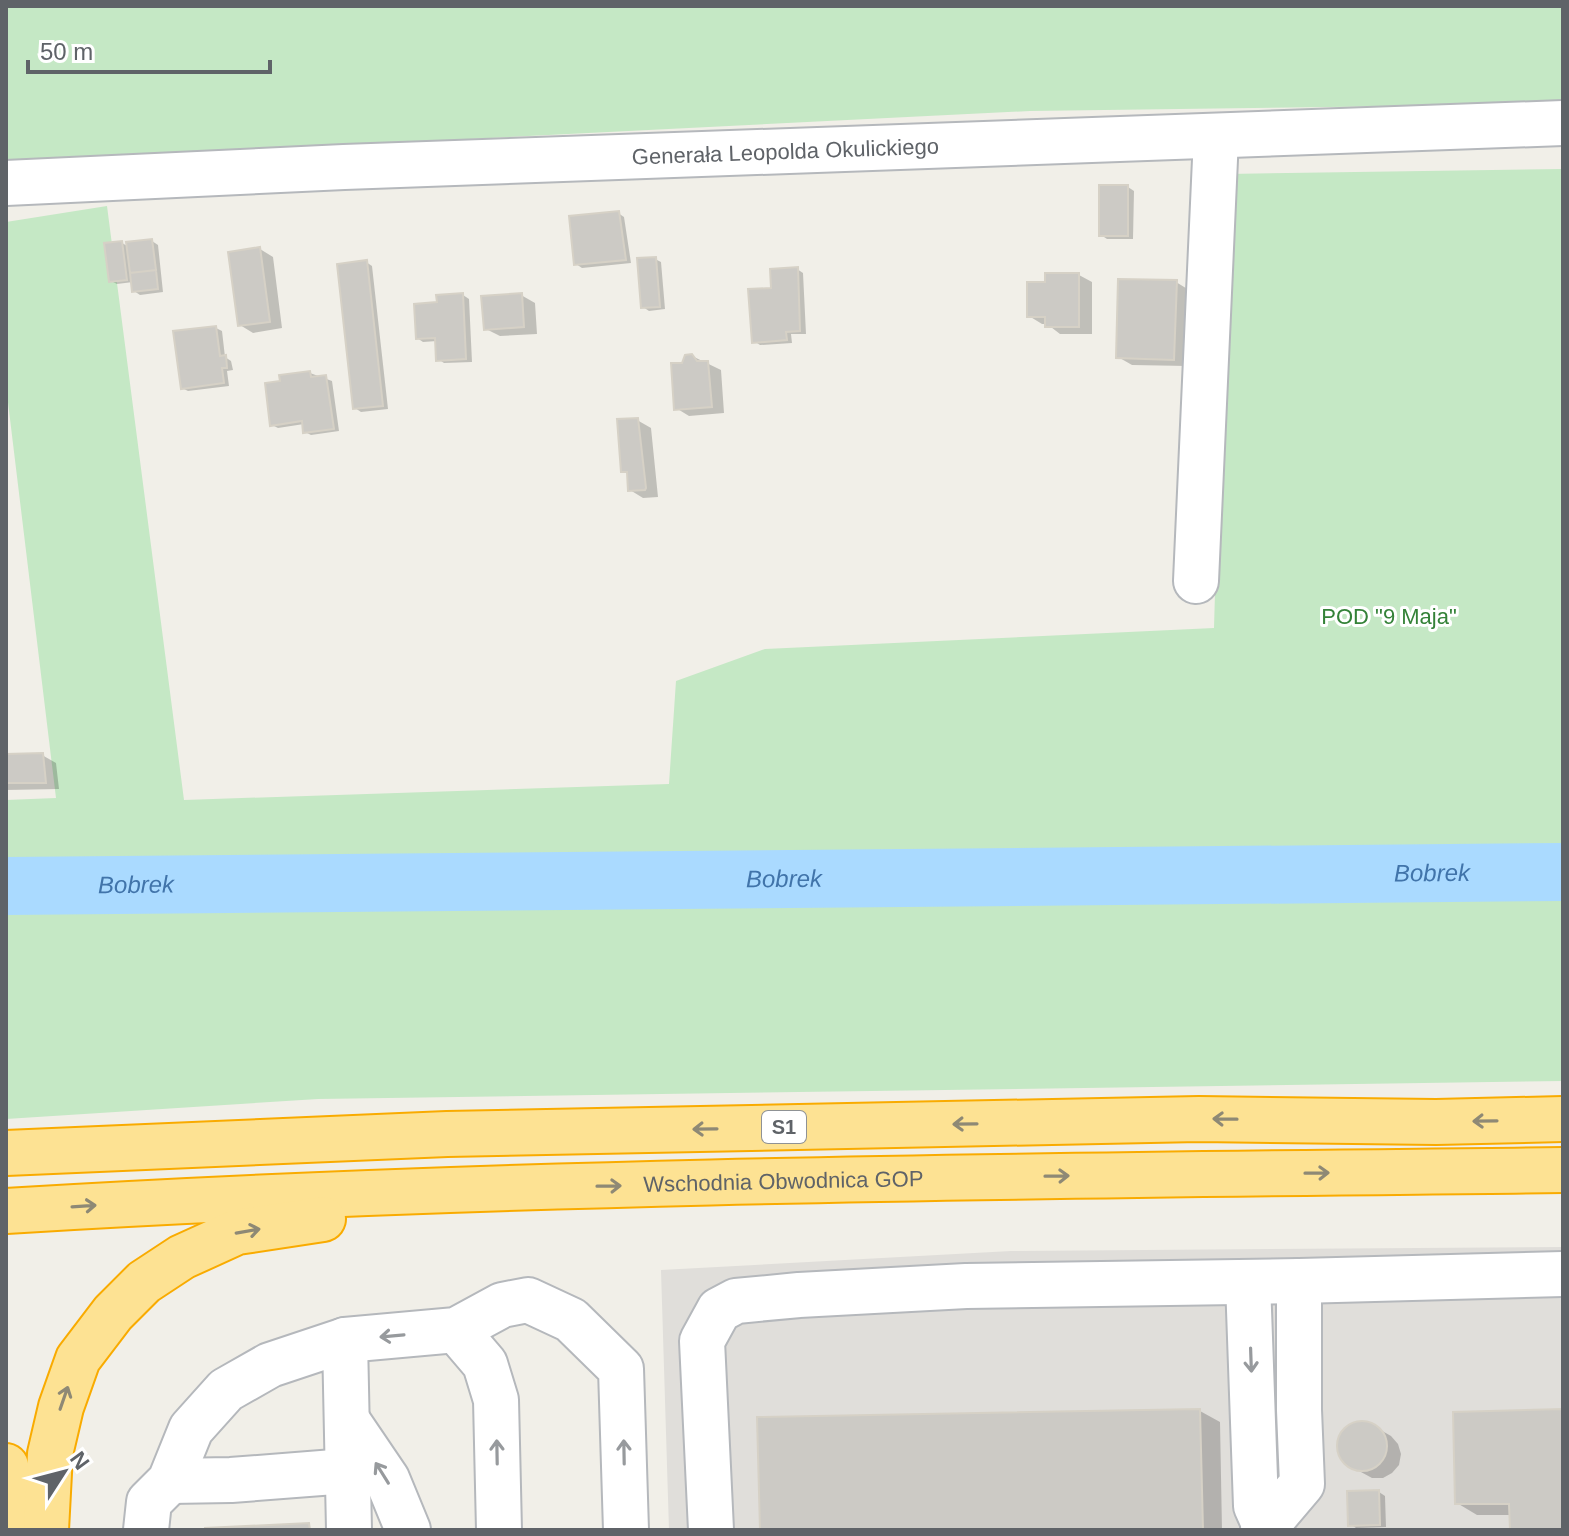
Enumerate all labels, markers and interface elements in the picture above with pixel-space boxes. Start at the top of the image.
scale bar [28,24,270,74]
text: 50 m [40,38,93,65]
street label: Generała Leopolda Okulickiego [631,134,939,170]
park label: POD "9 Maja" [1321,604,1457,629]
water label: Bobrek [1394,859,1472,887]
water label: Bobrek [746,865,824,892]
water label: Bobrek [98,870,176,898]
road number: S1 [762,1111,806,1143]
one-way arrow [1212,1112,1239,1127]
one-way arrow [1472,1113,1499,1128]
one-way arrow [952,1116,979,1131]
one-way arrow [692,1121,719,1136]
one-way arrow [1303,1165,1330,1181]
street label: Wschodnia Obwodnica GOP [643,1166,924,1197]
one-way arrow [1043,1168,1070,1184]
one-way arrow [595,1178,622,1193]
one-way arrow [70,1199,97,1214]
one-way arrow [235,1222,260,1237]
one-way arrow [379,1329,406,1344]
one-way arrow [1243,1346,1258,1373]
one-way arrow [58,1386,73,1411]
north arrow [24,1432,104,1512]
one-way arrow [490,1439,505,1466]
one-way arrow [617,1439,632,1466]
text: N [65,1447,95,1474]
one-way arrow [374,1462,391,1484]

